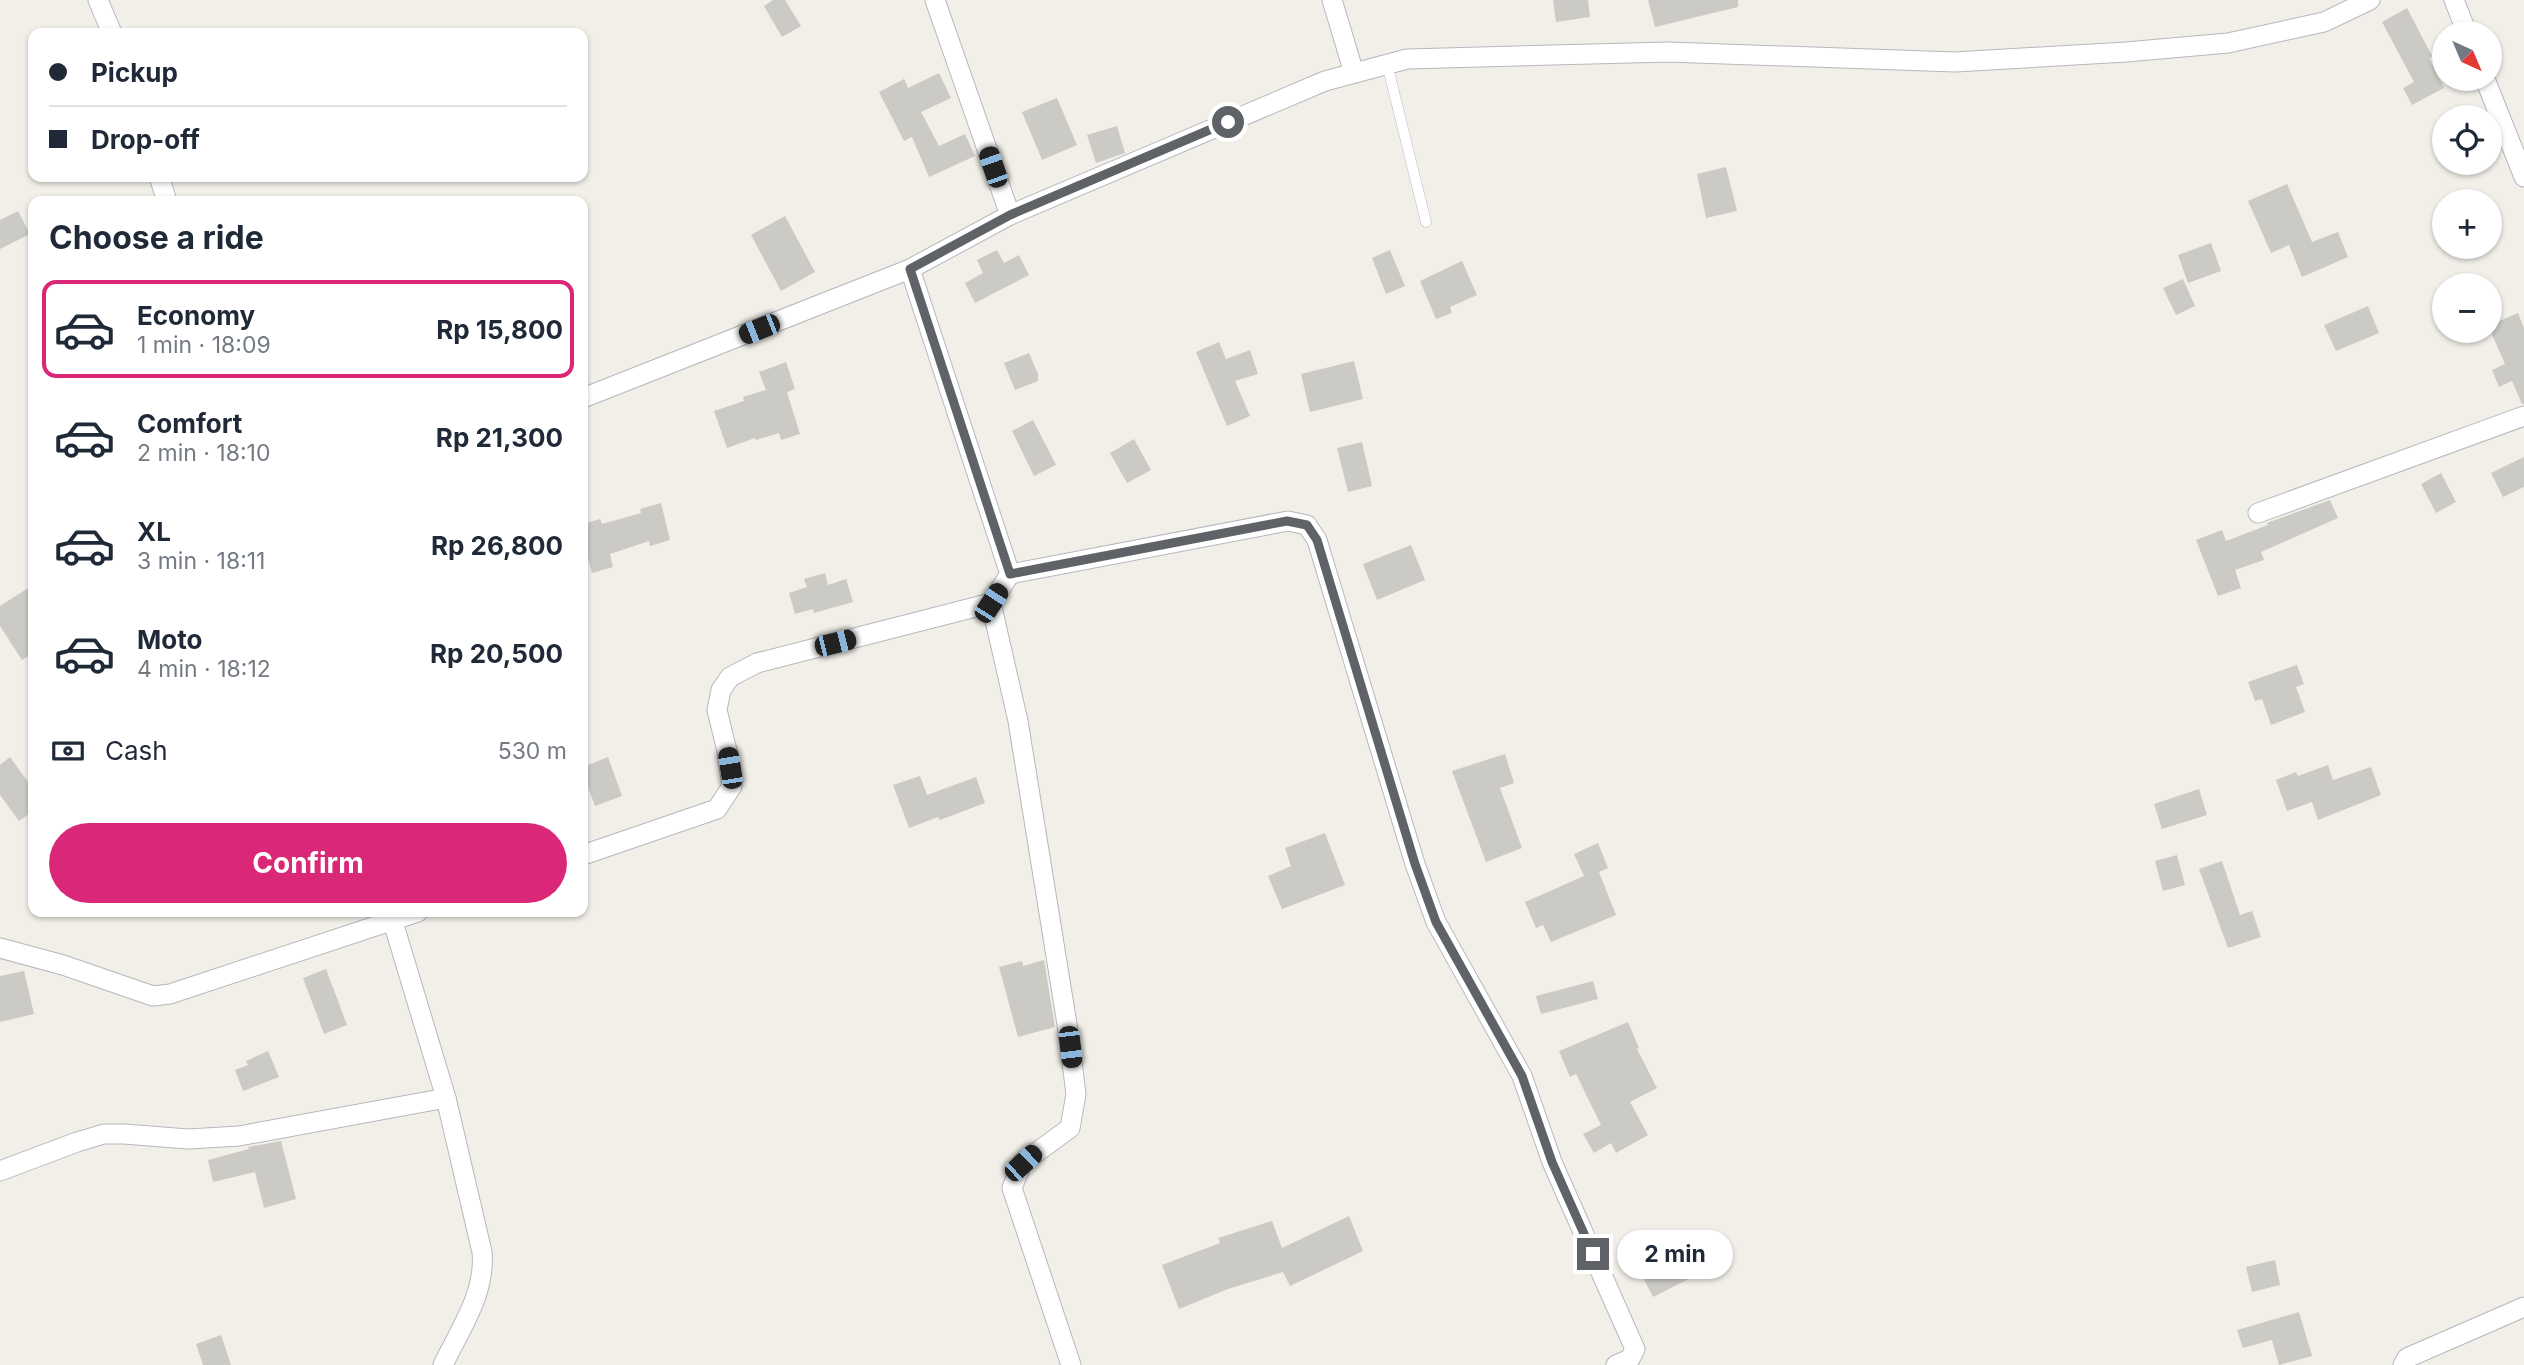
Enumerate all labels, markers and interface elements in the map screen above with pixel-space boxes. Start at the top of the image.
north arrow [2432,21,2502,91]
map controls [2432,21,2502,343]
text: Pickup [91,57,178,88]
button: locate [2432,105,2502,175]
route start [1212,106,1244,138]
text: Drop-off [91,124,200,155]
car [977,144,1010,190]
button: + [2432,189,2502,259]
text: Choose a ride [49,218,264,257]
button: − [2432,273,2502,343]
icon: car [53,298,116,361]
text: Economy [137,300,255,331]
car [736,311,783,347]
text: Rp 15,800 [436,314,563,345]
text: 1 min · 18:09 [137,331,271,359]
icon: car [53,406,116,469]
text: Comfort [137,408,242,439]
text: Rp 21,300 [436,422,563,453]
text: 2 min · 18:10 [137,439,270,467]
icon: car [53,514,116,577]
text: XL [137,516,171,547]
text: Rp 26,800 [431,530,563,561]
text: 3 min · 18:11 [137,547,265,575]
car [971,580,1012,626]
icon: car [53,622,116,685]
text: Moto [137,624,202,655]
car [813,628,858,658]
text: Rp 20,500 [430,638,563,669]
text: 4 min · 18:12 [137,655,271,683]
icon: cash [49,732,87,770]
text: Cash [105,735,168,766]
text: 530 m [498,737,567,765]
car [717,746,744,790]
button: Confirm [49,823,567,903]
car [1058,1025,1083,1069]
car [1001,1141,1046,1185]
callout: 2 min [1618,1230,1733,1278]
route end [1577,1238,1609,1270]
text: 2 min [1644,1240,1706,1268]

